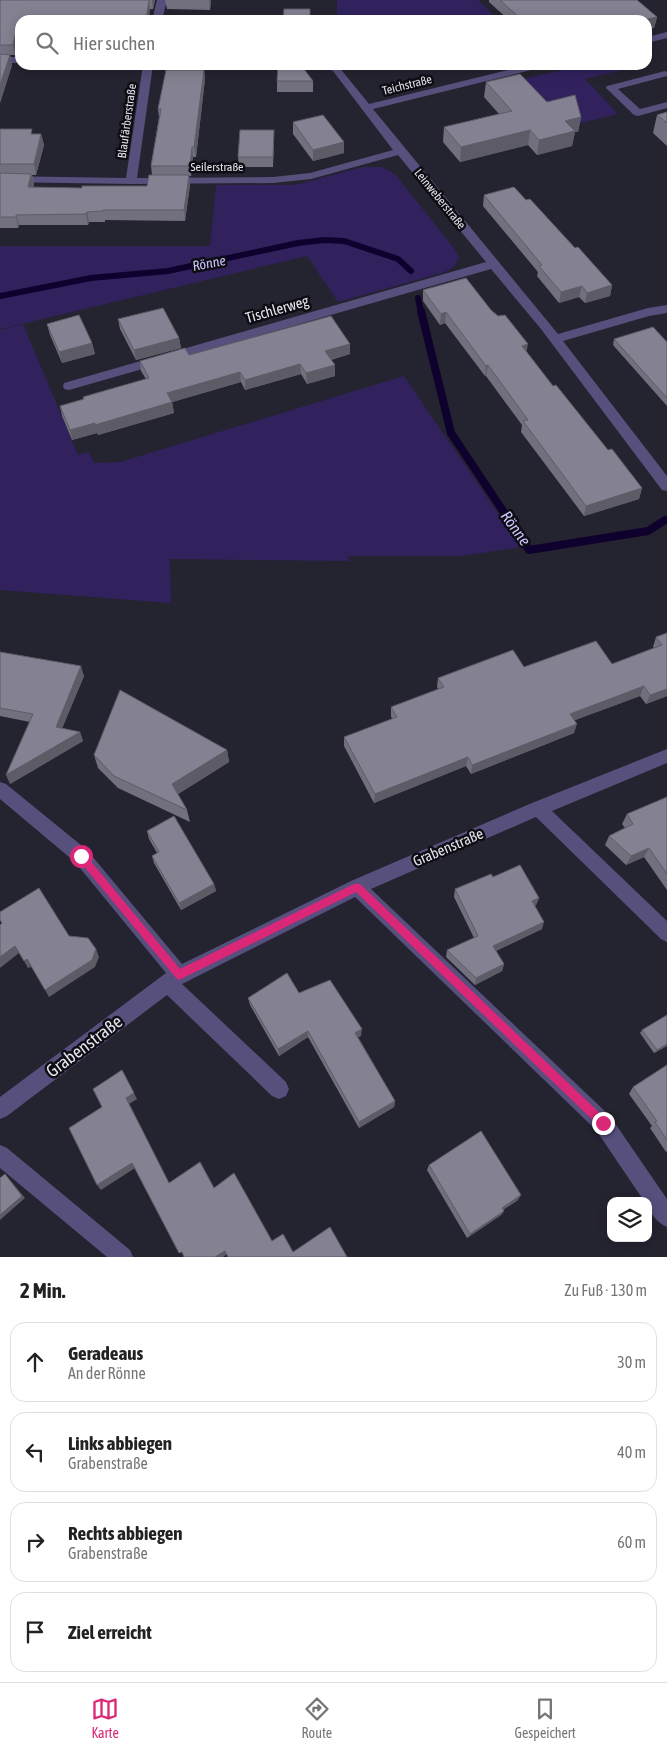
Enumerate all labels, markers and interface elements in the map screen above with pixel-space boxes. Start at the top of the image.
search box [15,15,652,70]
icon: search [33,29,61,57]
text: Hier suchen [73,32,155,54]
street label: Teichstraße [381,72,433,98]
street label: Blaufärberstraße [115,83,139,159]
street label: Seilerstraße [191,160,243,174]
street label: Leinweberstraße [411,166,469,232]
water label: Rönne [191,252,227,274]
street label: Tischlerweg [243,292,311,326]
water label: Rönne [497,507,535,549]
street label: Grabenstraße [410,824,486,869]
route start [70,845,93,868]
street label: Grabenstraße [42,1011,126,1081]
route end [592,1112,615,1135]
map controls [607,1197,652,1242]
button: layers [607,1197,652,1242]
text: 2 Min. [20,1278,66,1302]
text: Zu Fuß · 130 m [564,1281,647,1299]
text: Geradeaus [68,1342,143,1364]
icon: ahead [21,1348,49,1376]
text: 30 m [617,1353,646,1371]
text: An der Rönne [68,1364,146,1382]
text: Links abbiegen [68,1432,172,1454]
icon: left [21,1438,49,1466]
text: 40 m [617,1443,646,1461]
text: Grabenstraße [68,1454,148,1472]
text: Rechts abbiegen [68,1522,183,1544]
icon: right [21,1528,49,1556]
text: 60 m [617,1533,646,1551]
text: Grabenstraße [68,1544,148,1562]
icon: arrive [21,1618,49,1646]
text: Ziel erreicht [68,1621,152,1643]
tab: Karte [91,1695,119,1741]
tab: Route [302,1695,332,1741]
tab: Gespeichert [515,1695,576,1741]

